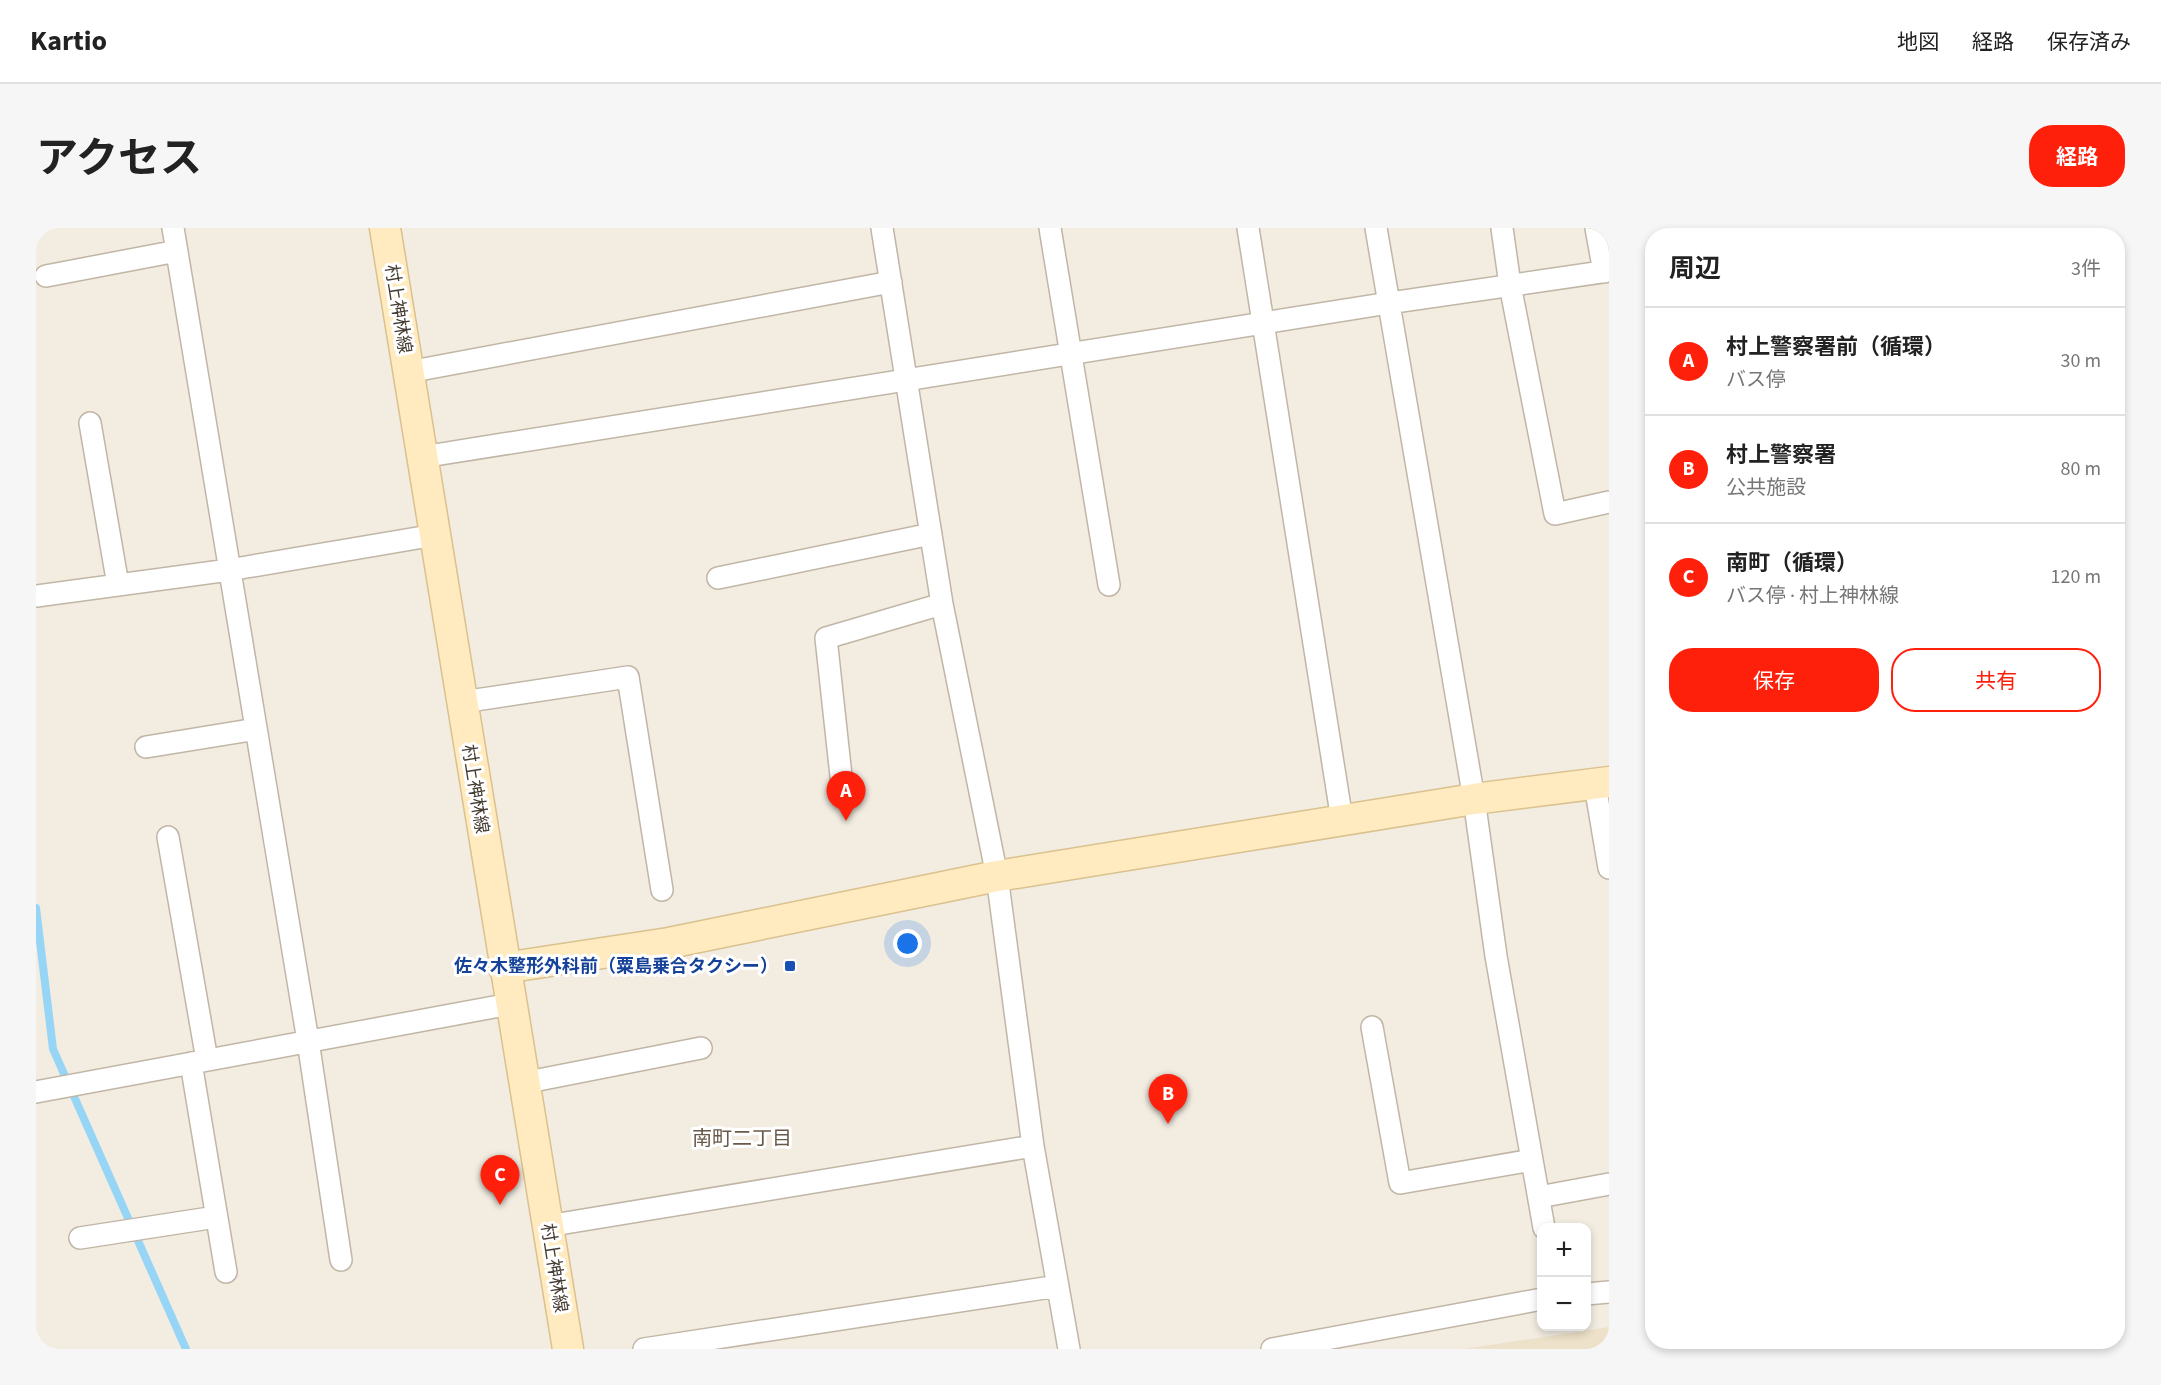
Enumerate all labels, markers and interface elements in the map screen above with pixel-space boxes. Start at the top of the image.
text: Kartio [30,21,107,61]
text: 地図 [1897,27,1939,57]
text: 経路 [1972,27,2014,57]
text: 保存済み [2047,27,2131,57]
button: 経路 [2029,125,2125,187]
text: アクセス [36,129,202,189]
text: 周辺 [1669,250,1721,287]
text: 3件 [2071,255,2101,283]
street label: 村上神林線 [379,263,417,355]
text: 村上警察署前（循環） [1726,331,1946,363]
text: A [1683,347,1694,375]
text: 30 m [2061,347,2101,375]
text: バス停 [1726,366,1786,394]
text: 村上警察署 [1726,439,1836,471]
text: B [1682,455,1695,483]
text: 80 m [2061,455,2101,483]
text: 公共施設 [1726,474,1806,502]
text: 南町（循環） [1726,547,1858,579]
text: C [1683,563,1694,591]
text: 120 m [2051,563,2101,591]
text: バス停 · 村上神林線 [1726,582,1899,610]
button: 保存 [1669,648,1879,712]
button: 共有 [1891,648,2101,712]
street label: 村上神林線 [456,743,494,835]
pin: A [826,772,866,821]
your location [893,929,922,958]
place label: 佐々木整形外科前（粟島乗合タクシー） [454,954,778,979]
marker: 佐々木整形外科前（粟島乗合タクシー） [783,959,797,973]
pin: B [1148,1074,1188,1124]
district label: 南町二丁目 [692,1125,792,1153]
pin: C [480,1156,520,1205]
street label: 村上神林線 [535,1222,573,1314]
map controls [1537,1223,1591,1331]
button: + [1537,1223,1591,1277]
button: − [1537,1277,1591,1331]

